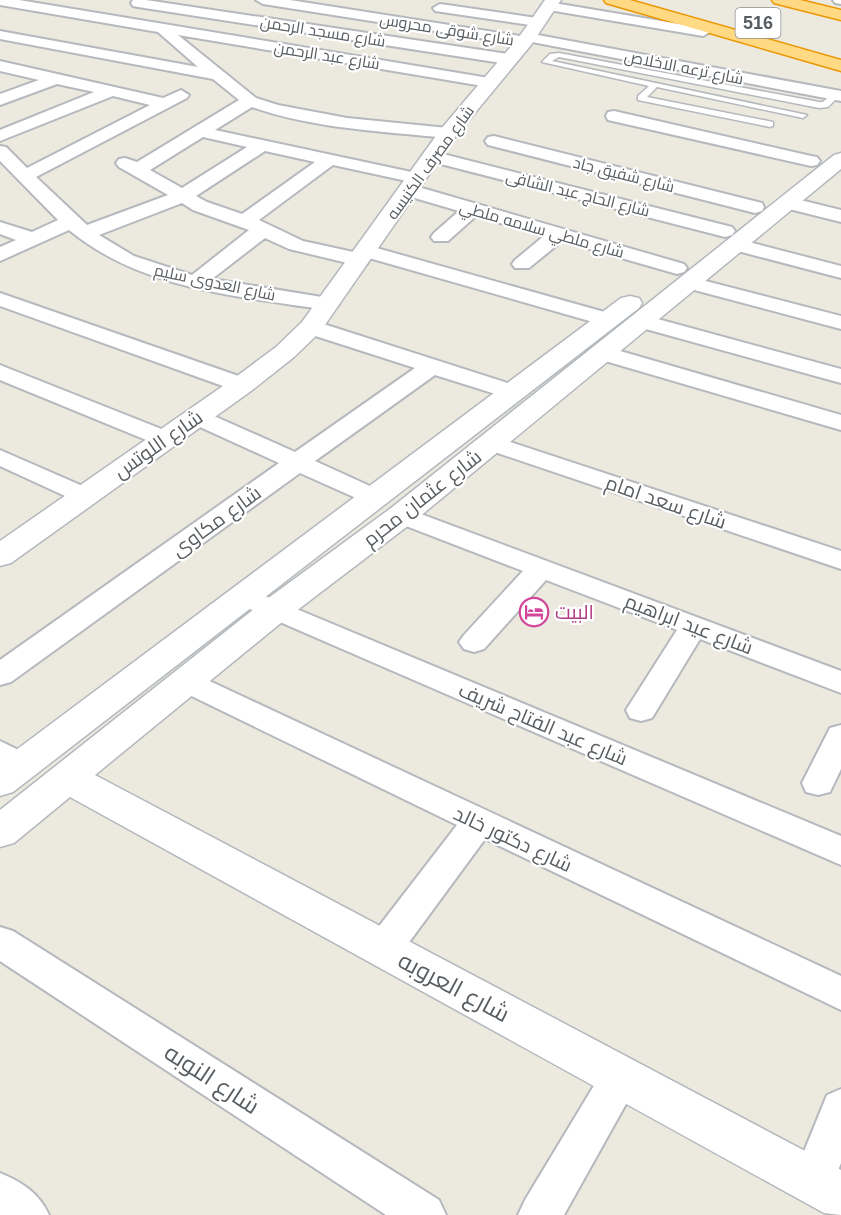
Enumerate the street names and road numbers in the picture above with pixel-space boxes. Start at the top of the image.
road number: 516 [736,8,780,38]
street label: شارع شوقى محروس [378,10,515,51]
street label: شارع مسجد الرحمن [259,13,387,53]
street label: شارع عبد الرحمن [272,39,381,75]
street label: شارع ترعه الاخلاص [622,48,745,90]
street label: شارع مصرف الكنيسه [383,102,480,224]
street label: شارع شفيق جاد [571,154,676,198]
street label: شارع الحاج عبد الشافى [504,167,651,222]
street label: شارع ملطي سلامه ملطي [456,198,626,266]
street label: شارع العدوى سليم [152,261,277,307]
street label: شارع اللوتس [109,405,208,485]
street label: شارع عثمان محرم [359,445,487,553]
street label: شارع سعد امام [602,471,729,536]
street label: شارع مكاوى [167,481,267,563]
street label: شارع عيد ابراهيم [621,589,756,661]
street label: شارع عبد الفتاح شريف [454,678,631,772]
street label: شارع دكتور خالد [449,802,576,879]
street label: شارع العروبه [393,946,514,1030]
street label: شارع النوبه [158,1038,265,1122]

